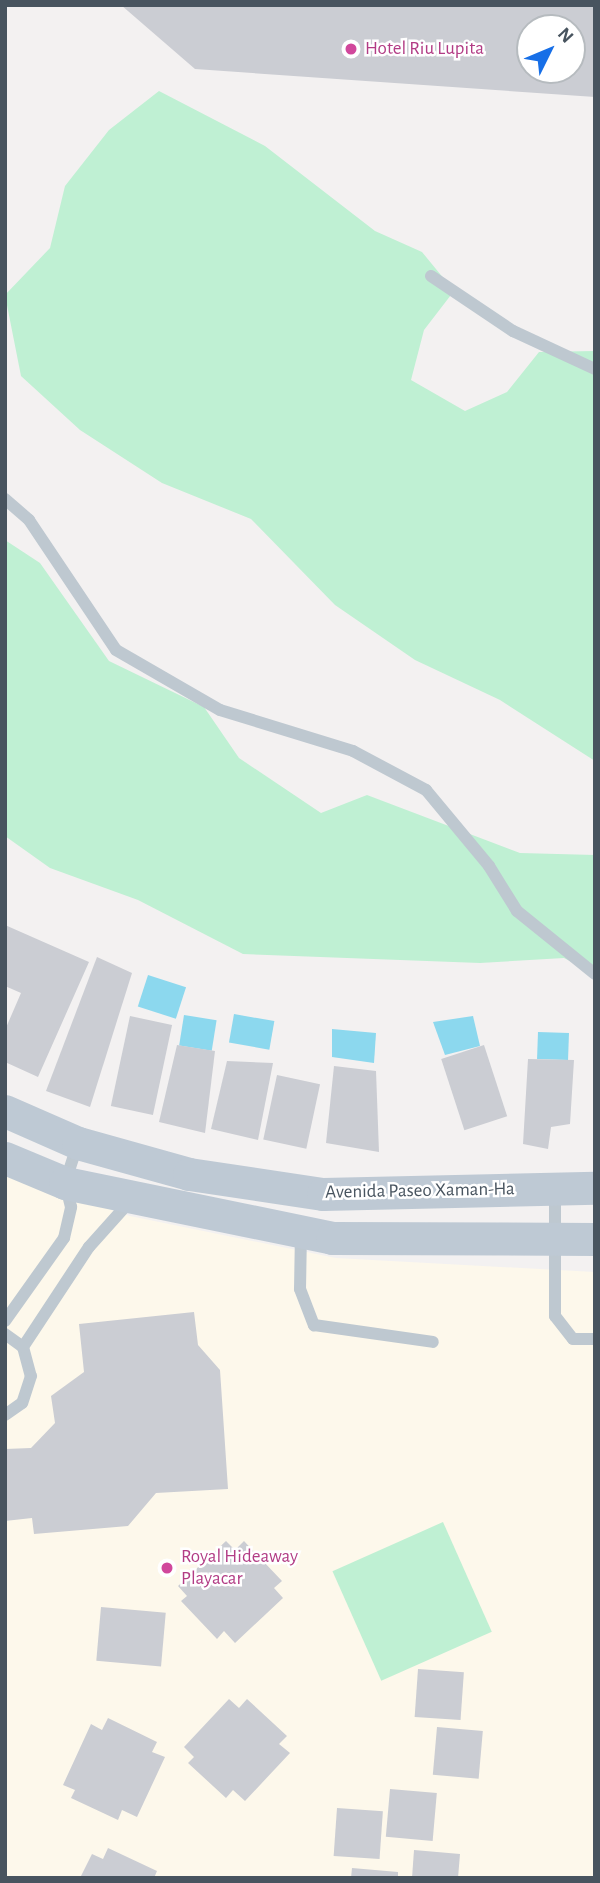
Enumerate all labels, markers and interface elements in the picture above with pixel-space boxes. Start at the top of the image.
north arrow [516,14,586,84]
text: N [554,24,577,47]
place label: Hotel Riu Lupita [365,38,484,60]
marker: Hotel Riu Lupita [343,41,359,57]
street label: Avenida Paseo Xaman-Ha [325,1178,515,1204]
place label: Royal Hideaway Playacar [181,1546,298,1590]
marker: Royal Hideaway Playacar [159,1560,175,1576]

